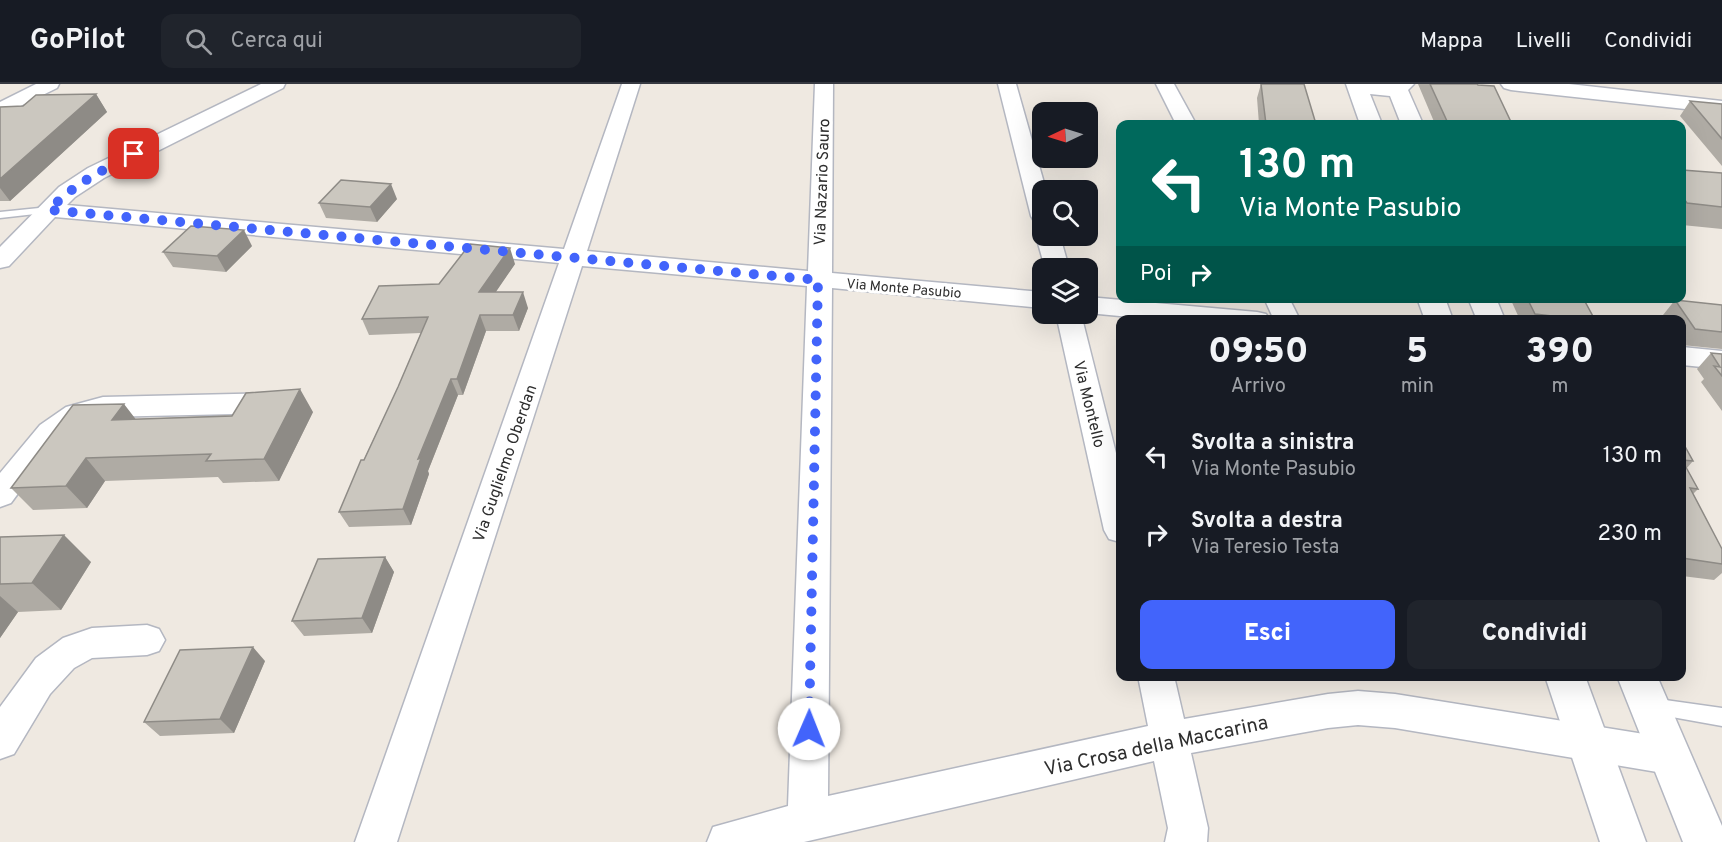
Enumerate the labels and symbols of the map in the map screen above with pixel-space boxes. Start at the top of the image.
north arrow [1032,102,1098,168]
street label: Via Nazario Sauro [811,118,835,246]
pin [108,128,159,179]
street label: Via Monte Pasubio [846,276,962,303]
street label: Via Montello [1068,359,1109,450]
street label: Via Guglielmo Oberdan [470,382,542,545]
position arrow [777,697,841,761]
street label: Via Crosa della Maccarina [1042,711,1271,783]

